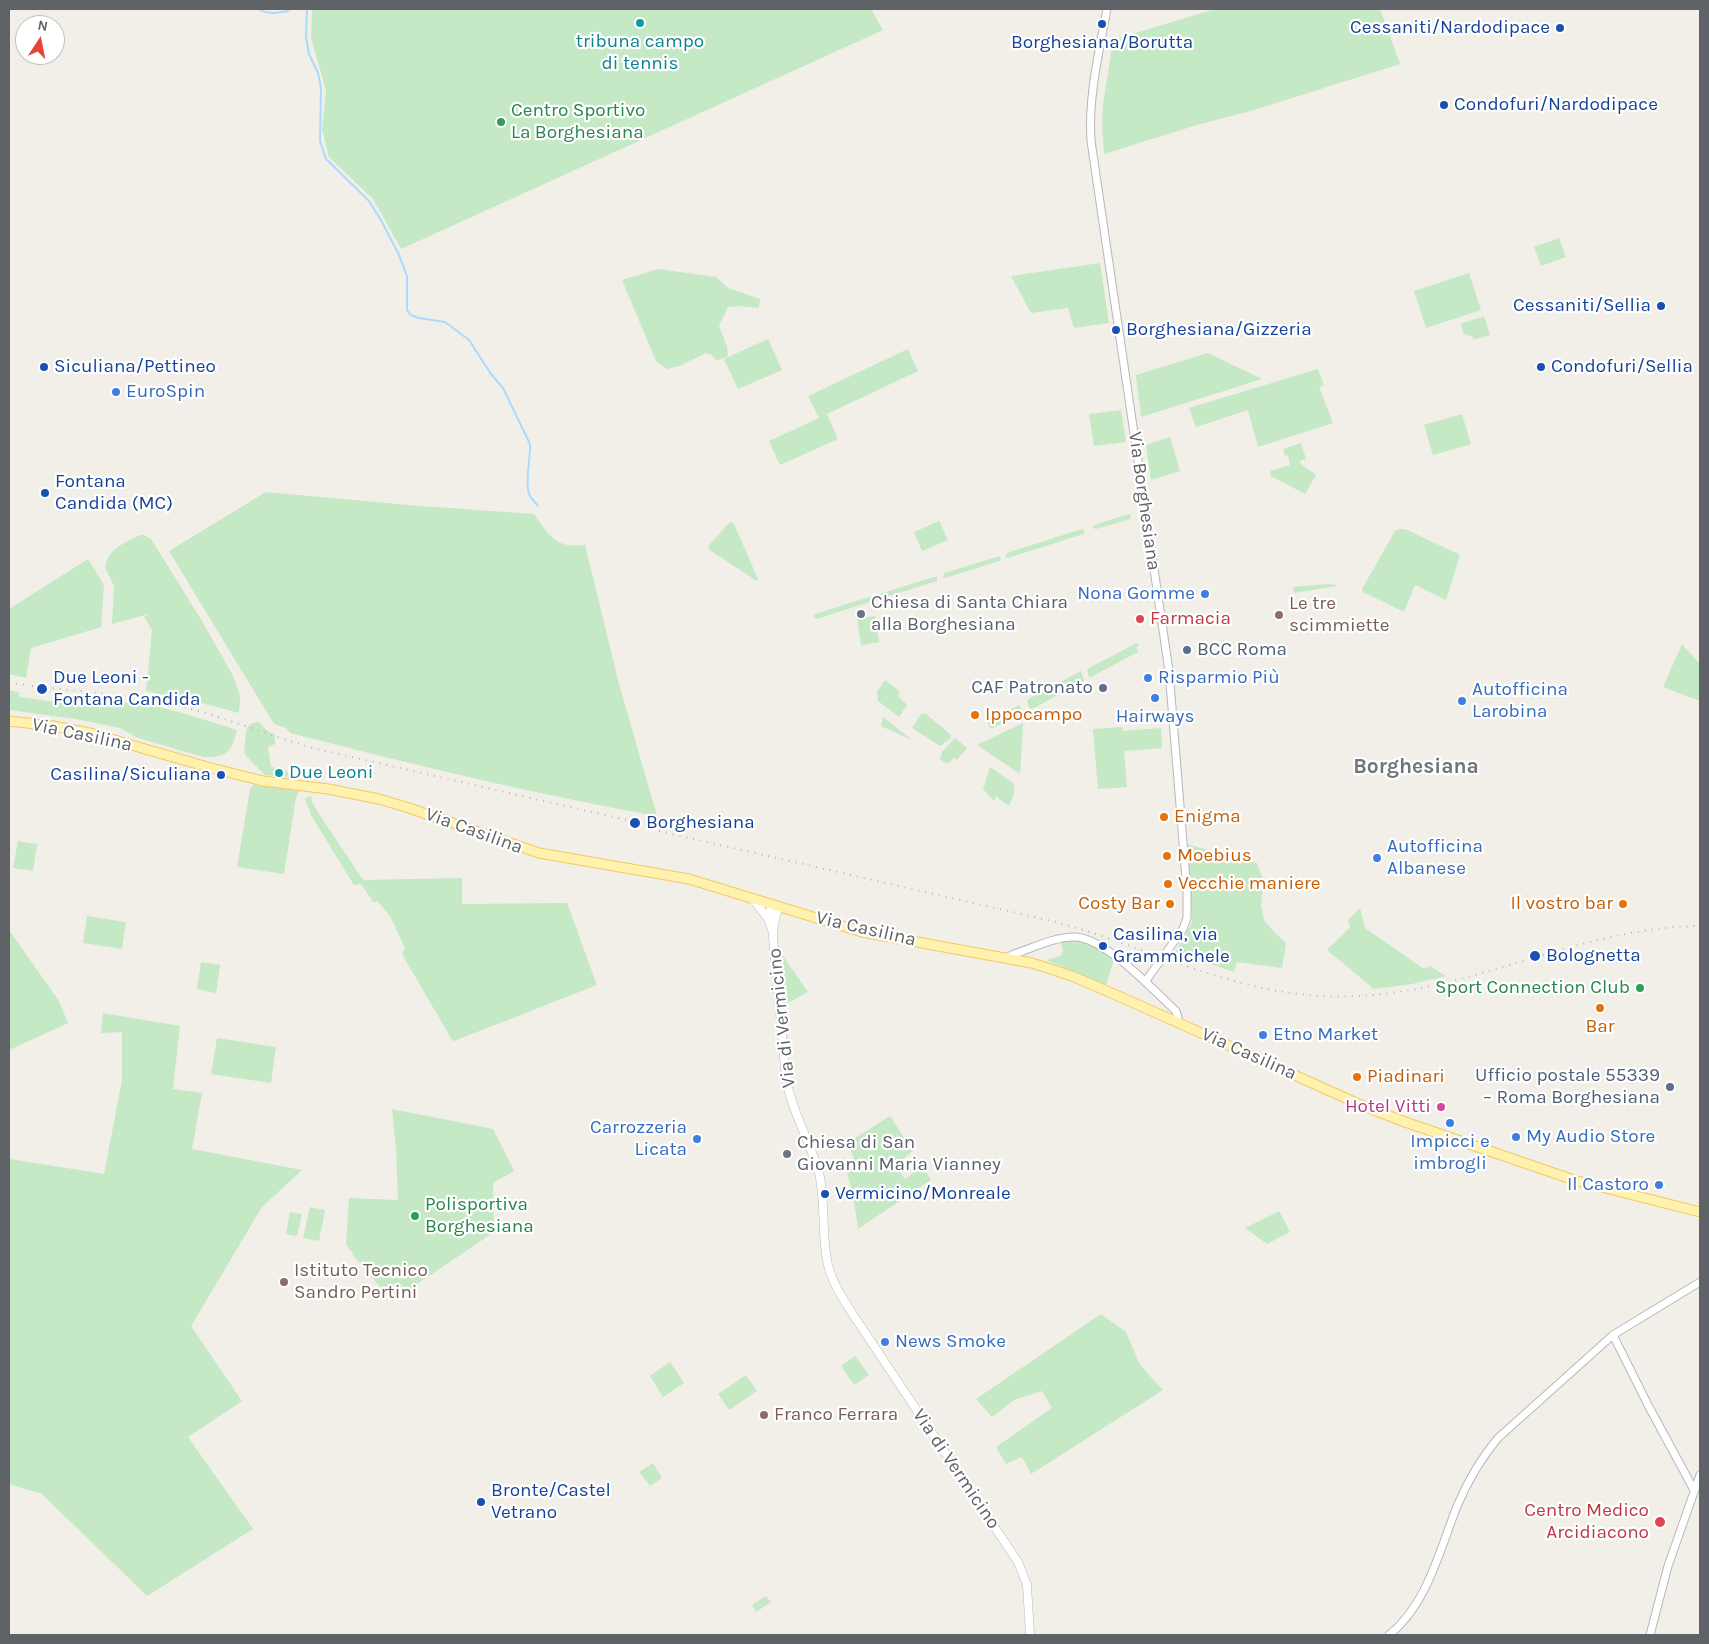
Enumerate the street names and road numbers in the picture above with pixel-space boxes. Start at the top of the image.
street label: Via Borghesiana [1123,430,1165,572]
street label: Via Casilina [30,713,134,757]
street label: Via Casilina [422,803,526,859]
street label: Via Casilina [814,906,918,952]
street label: Via di Vermicino [763,947,801,1089]
street label: Via Casilina [1198,1023,1300,1085]
street label: Via di Vermicino [907,1405,1005,1533]

